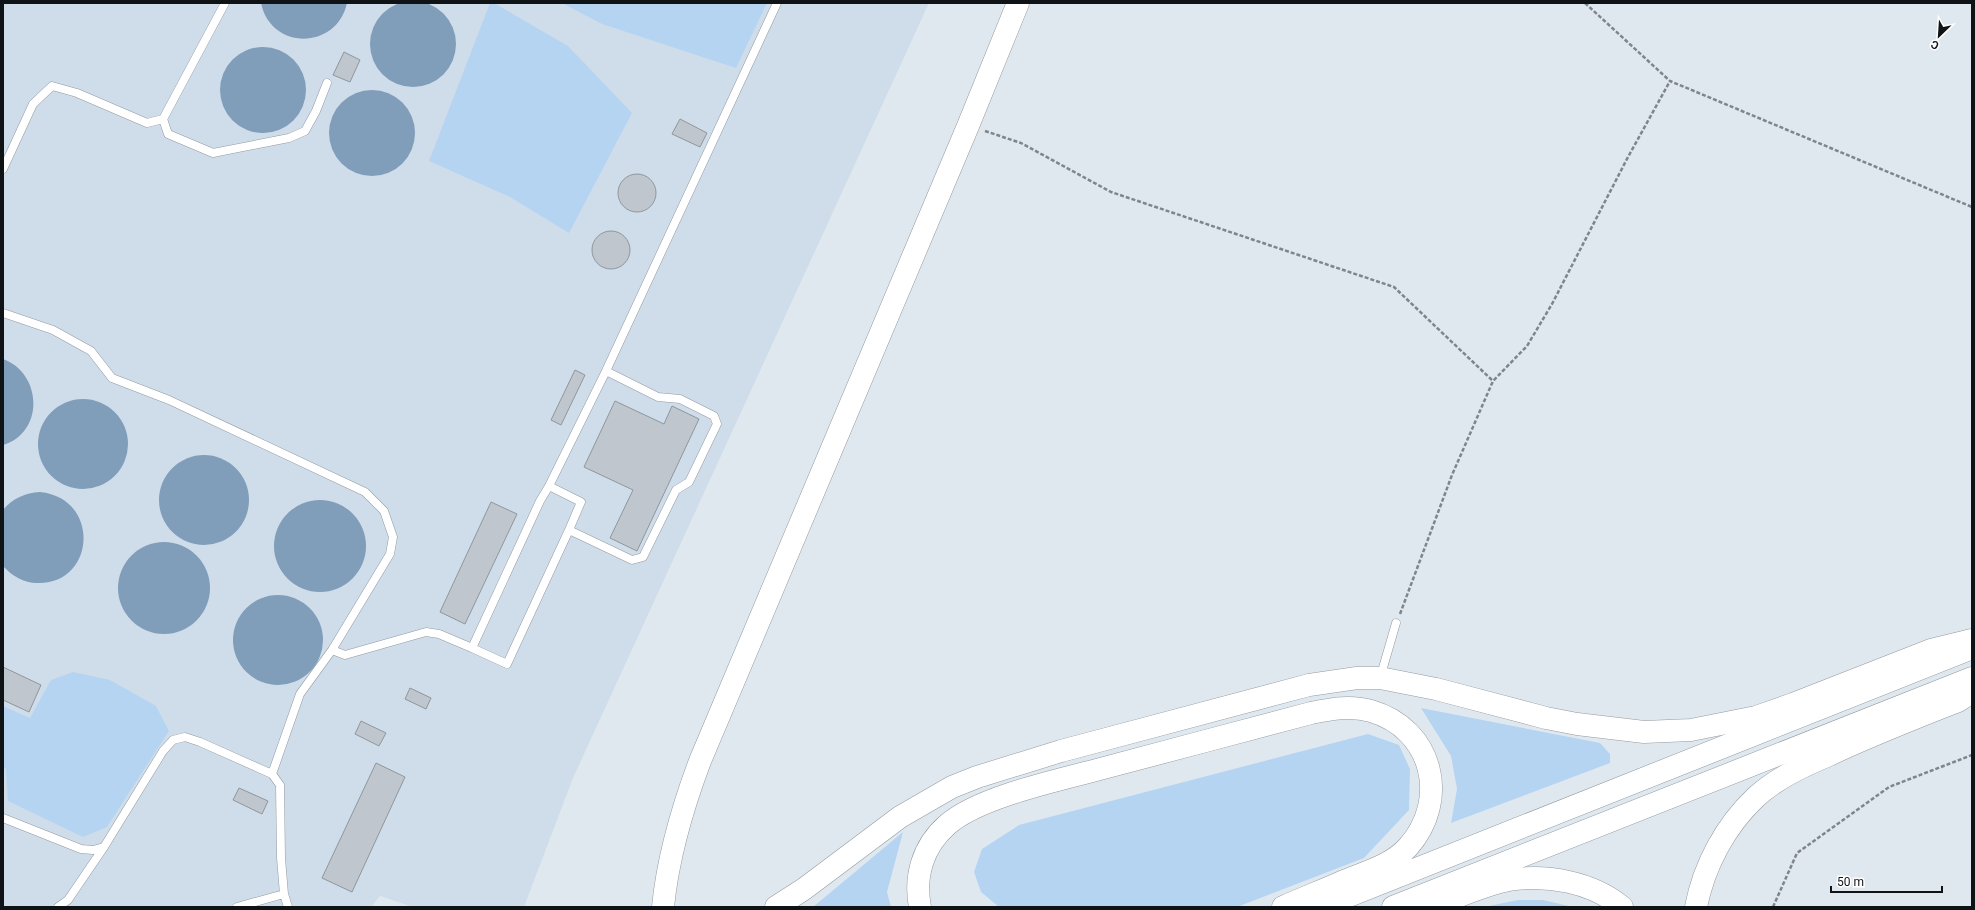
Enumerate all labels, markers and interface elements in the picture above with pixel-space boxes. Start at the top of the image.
north arrow [1919,16,1959,56]
text: С [1929,37,1941,52]
scale bar [1831,868,1942,894]
text: 50 m [1837,875,1864,889]

